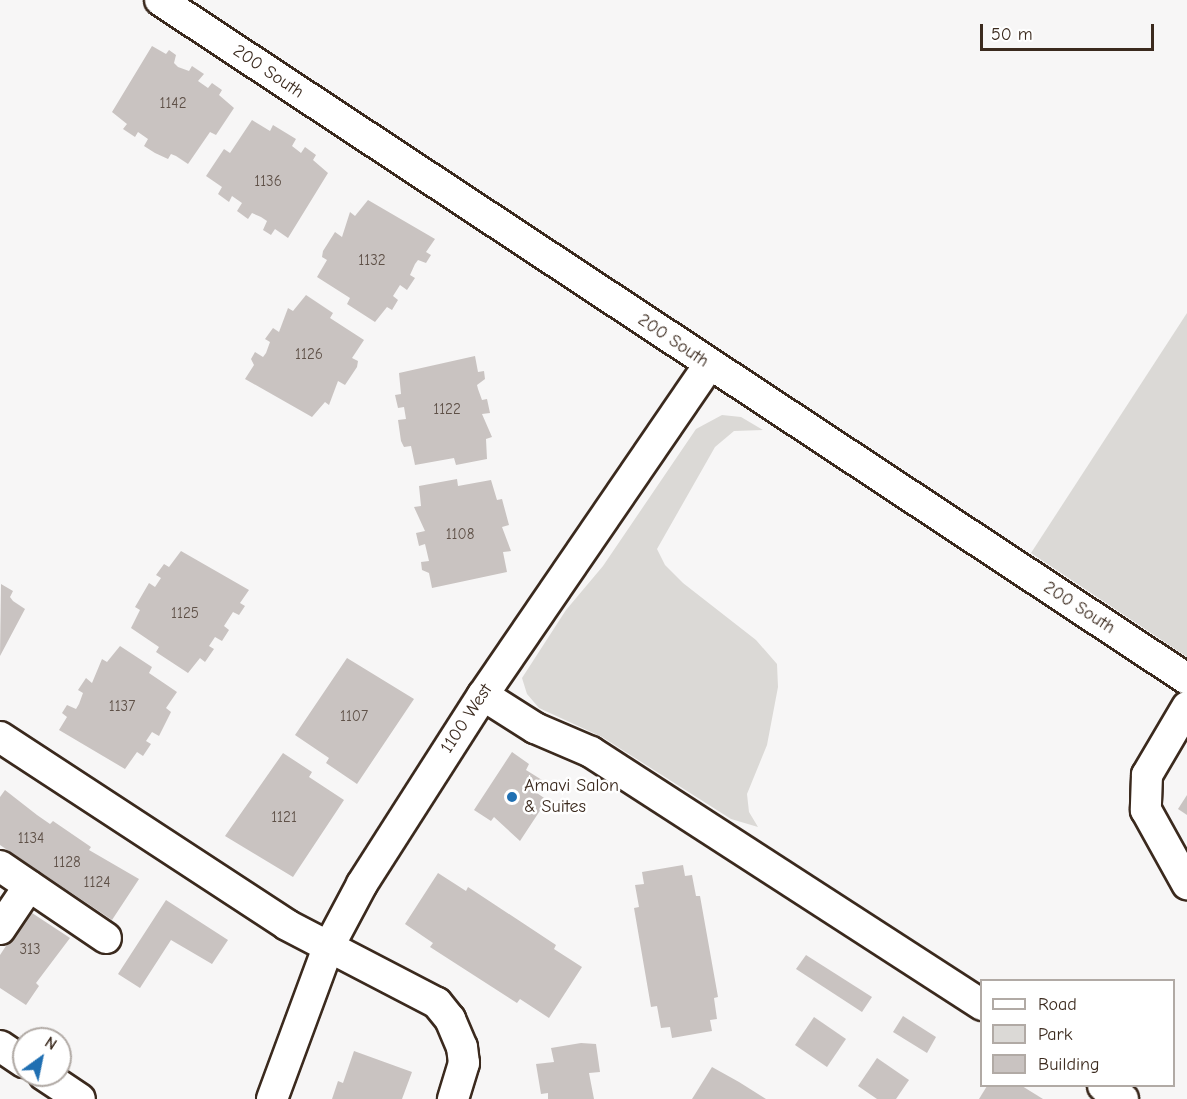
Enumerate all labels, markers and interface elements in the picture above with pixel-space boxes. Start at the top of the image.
scale bar [983,12,1157,50]
text: 50 m [991,24,1033,45]
street label: 200 South [228,40,308,104]
house number: 1142 [160,95,186,113]
house number: 1136 [254,173,282,191]
house number: 1132 [358,252,386,270]
street label: 200 South [633,309,713,373]
house number: 1126 [295,346,323,364]
house number: 1122 [433,401,461,419]
house number: 1108 [446,526,474,544]
street label: 200 South [1039,577,1119,639]
house number: 1125 [171,605,199,623]
street label: 1100 West [437,680,497,758]
house number: 1137 [109,698,135,716]
house number: 1107 [340,708,368,726]
place label: Amavi Salon & Suites [524,776,619,818]
marker: Amavi Salon & Suites [505,790,519,804]
house number: 1121 [271,809,297,827]
house number: 1134 [18,830,44,848]
house number: 1128 [53,854,81,872]
house number: 1124 [84,874,110,892]
house number: 313 [19,941,41,959]
legend [980,979,1175,1087]
text: Road [1038,994,1077,1015]
text: Park [1038,1024,1072,1045]
north arrow [12,1027,72,1087]
text: N [41,1033,60,1054]
text: Building [1038,1054,1100,1075]

